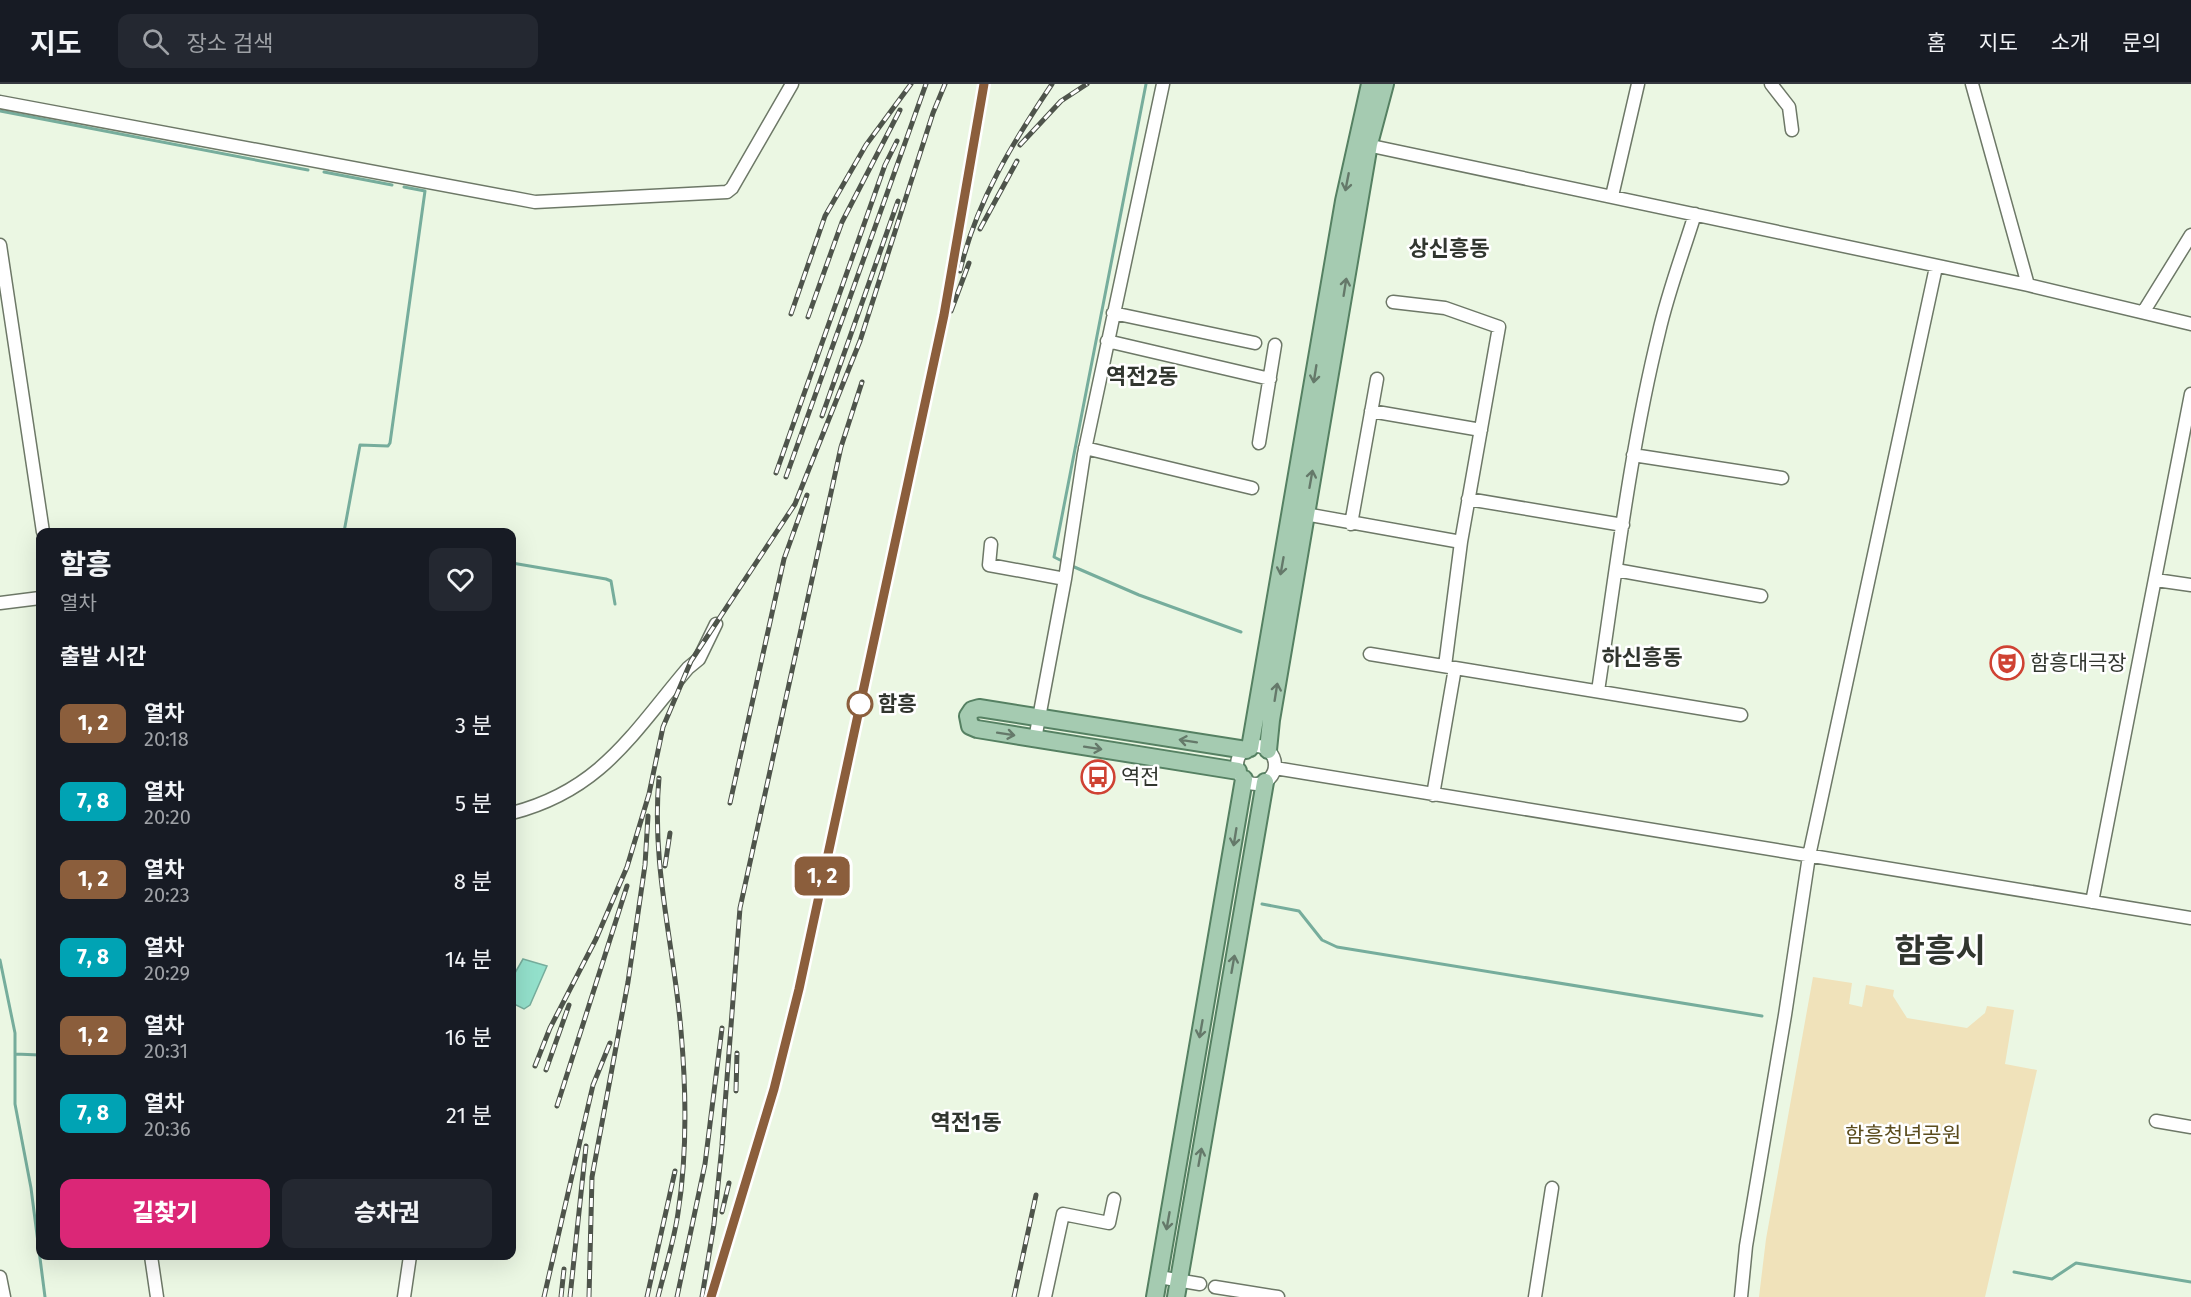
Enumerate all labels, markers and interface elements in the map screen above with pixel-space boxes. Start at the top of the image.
search box [118,14,538,68]
icon: search [139,25,172,58]
text: 지도 [30,27,82,60]
text: 장소 검색 [187,30,273,57]
text: 홈 [1927,30,1946,56]
text: 지도 [1979,30,2018,56]
text: 소개 [2051,30,2089,56]
text: 문의 [2122,30,2161,56]
one-way arrow [1341,172,1352,191]
district label: 상신흥동 [1409,235,1489,262]
one-way arrow [1340,278,1351,297]
district label: 역전2동 [1106,363,1178,390]
one-way arrow [1309,364,1320,384]
one-way arrow [1306,470,1317,489]
text: 함흥 [60,548,112,581]
button: heart [429,548,492,611]
one-way arrow [1276,556,1287,576]
text: 열차 [60,591,97,615]
text: 출발 시간 [60,643,146,670]
district label: 하신흥동 [1602,644,1682,671]
theatre icon: 함흥대극장 [1989,645,2025,681]
place label: 함흥대극장 [2030,650,2127,676]
one-way arrow [1270,683,1281,702]
marker: 함흥 [847,691,873,717]
place label: 함흥 [878,691,917,717]
text: 열차 [144,700,184,727]
text: 1, 2 [78,710,108,736]
text: 3 분 [455,712,492,739]
text: 20:18 [144,727,189,751]
one-way arrow [995,729,1015,740]
one-way arrow [1179,735,1198,746]
one-way arrow [1083,742,1102,753]
bus stop icon: 역전 [1080,759,1116,795]
place label: 역전 [1121,764,1160,790]
text: 열차 [144,778,184,805]
text: 7, 8 [77,788,109,814]
text: 5 분 [455,790,492,817]
text: 20:20 [144,805,191,829]
one-way arrow [1229,827,1240,846]
text: 열차 [144,856,184,883]
line badge: 1, 2 [780,856,864,896]
text: 1, 2 [807,863,837,889]
text: 1, 2 [78,866,108,892]
text: 8 분 [454,868,492,895]
text: 20:23 [144,883,190,907]
district label: 함흥시 [1894,931,1986,971]
text: 열차 [144,934,184,961]
text: 7, 8 [77,944,109,970]
text: 14 분 [445,946,492,973]
one-way arrow [1228,955,1239,975]
text: 20:29 [144,961,190,985]
text: 열차 [144,1012,184,1039]
one-way arrow [1196,1019,1207,1038]
text: 1, 2 [78,1022,108,1048]
text: 16 분 [445,1024,492,1051]
text: 20:31 [144,1039,188,1063]
text: 열차 [144,1090,184,1117]
text: 7, 8 [77,1100,109,1126]
text: 21 분 [446,1102,492,1129]
district label: 역전1동 [931,1109,1001,1136]
text: 20:36 [144,1117,191,1141]
park label: 함흥청년공원 [1845,1122,1961,1148]
one-way arrow [1195,1147,1206,1167]
button: 길찾기 [60,1179,270,1248]
button: 승차권 [282,1179,492,1248]
one-way arrow [1163,1211,1174,1231]

